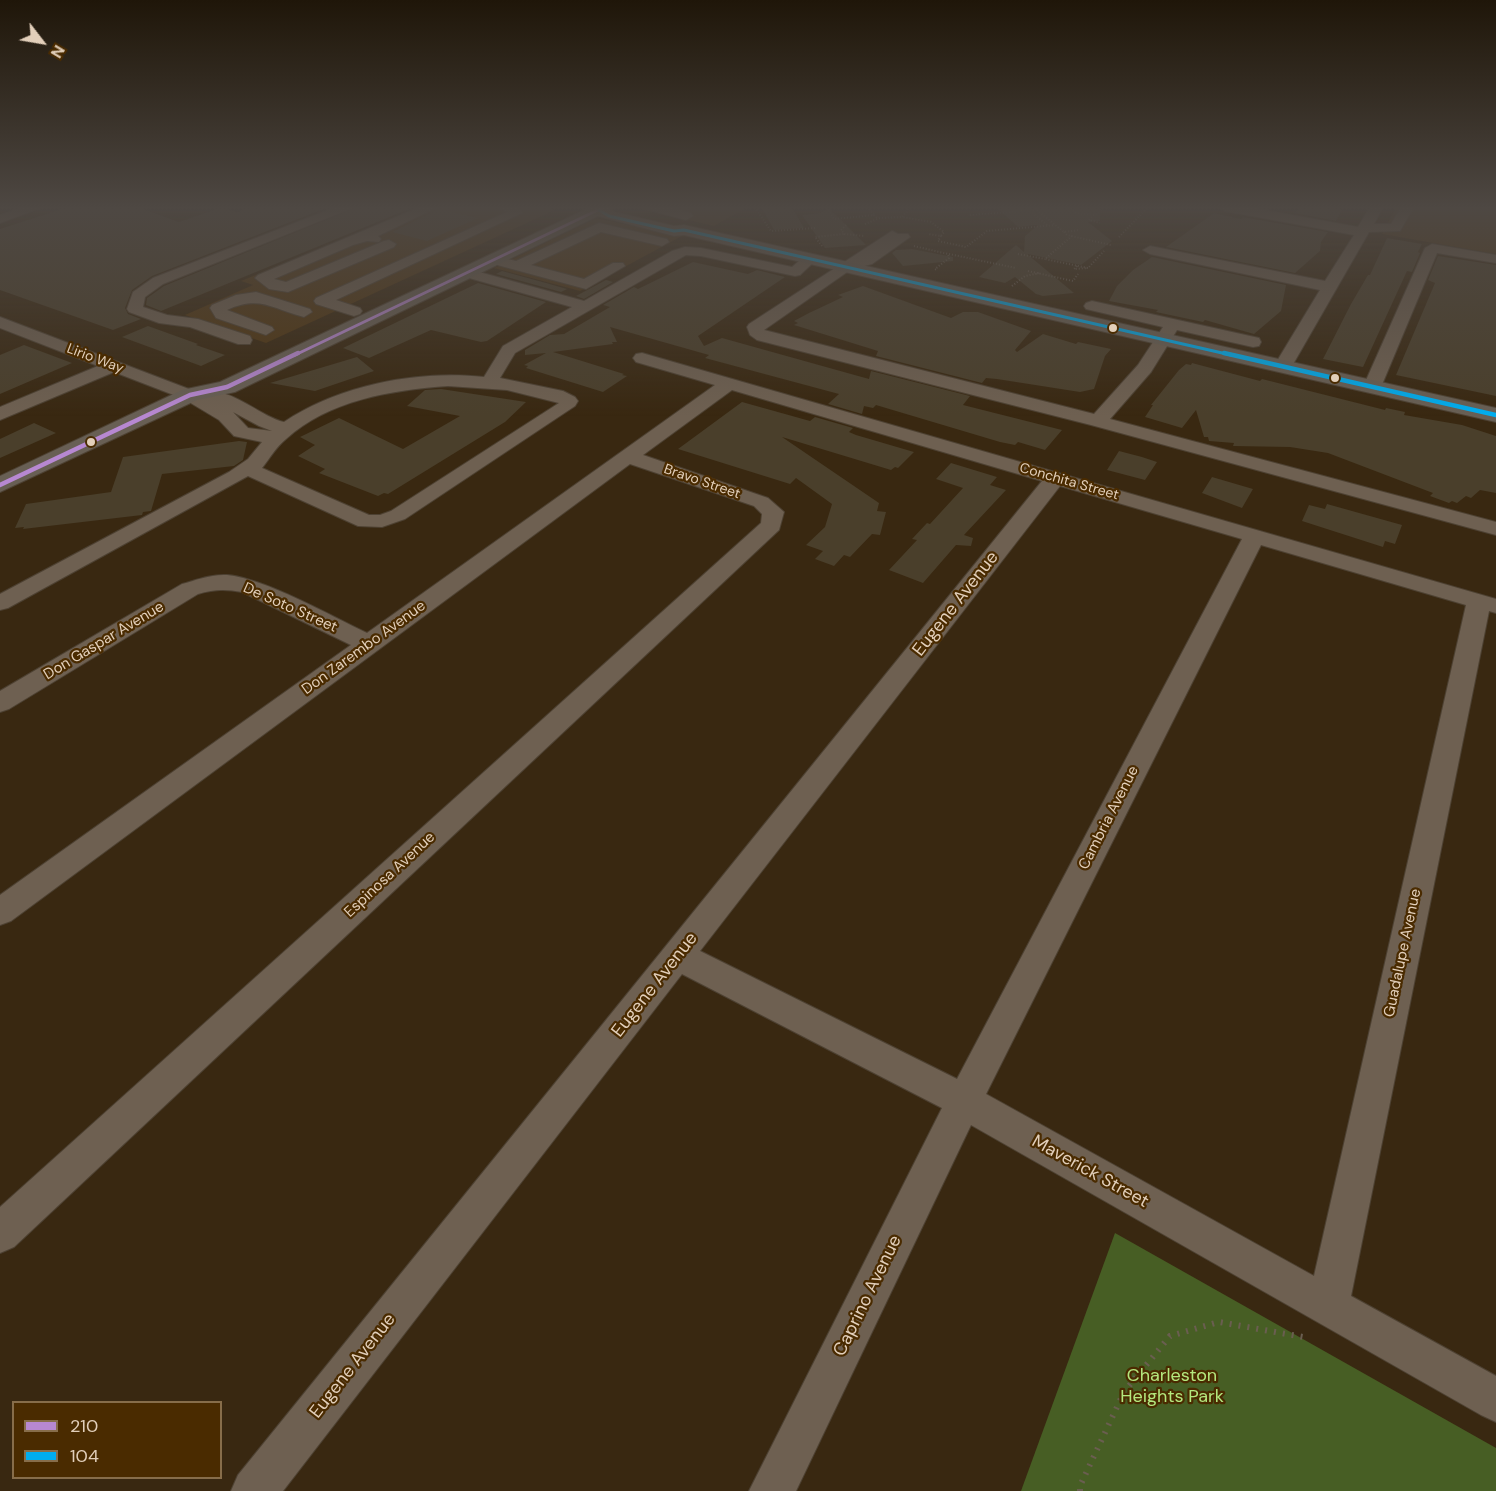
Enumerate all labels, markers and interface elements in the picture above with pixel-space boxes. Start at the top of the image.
north arrow [12,12,72,72]
text: N [46,41,70,62]
unlabelled marker [1107,322,1119,334]
street label: Lirio Way [64,341,126,377]
unlabelled marker [1329,372,1341,384]
unlabelled marker [85,436,97,448]
street label: Conchita Street [1018,460,1120,504]
street label: Bravo Street [662,461,742,503]
street label: Eugene Avenue [908,547,1004,661]
street label: De Soto Street [240,579,340,637]
street label: Don Zarembo Avenue [299,597,429,699]
street label: Don Gaspar Avenue [41,598,167,684]
street label: Cambria Avenue [1075,763,1143,873]
street label: Espinosa Avenue [341,828,439,922]
street label: Guadalupe Avenue [1381,887,1425,1019]
street label: Eugene Avenue [607,928,703,1042]
street label: Maverick Street [1028,1131,1152,1213]
street label: Caprino Avenue [829,1232,907,1360]
street label: Eugene Avenue [305,1309,401,1423]
park label: Charleston Heights Park [1120,1365,1224,1408]
legend [12,1401,222,1479]
text: 210 [70,1414,98,1438]
text: 104 [70,1444,99,1468]

